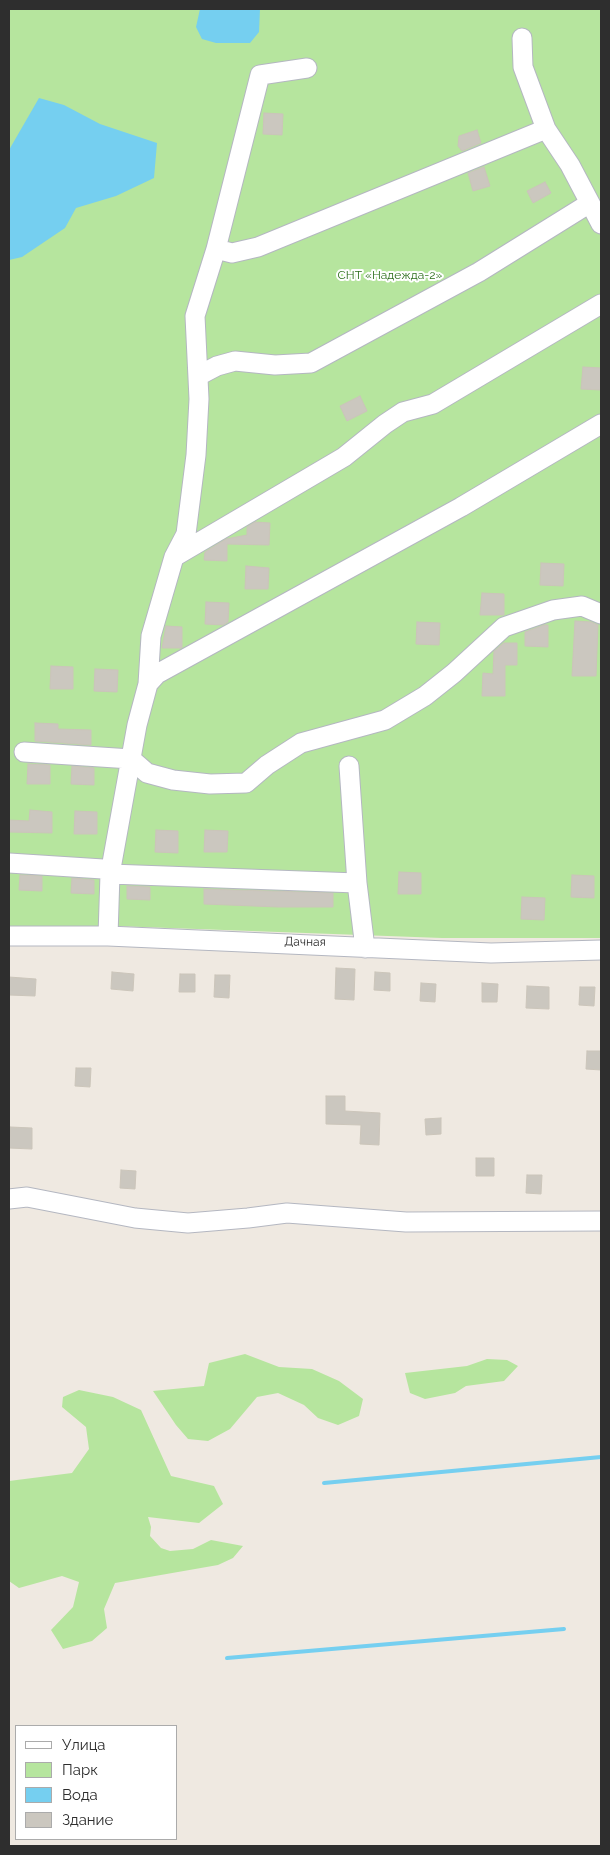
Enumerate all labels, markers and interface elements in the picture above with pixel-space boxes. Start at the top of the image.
park label: СНТ «Надежда-2» [338,268,442,282]
street label: Дачная [284,934,326,950]
legend [15,1725,178,1840]
text: Улица [62,1736,106,1754]
text: Парк [62,1761,98,1779]
text: Вода [62,1786,98,1804]
text: Здание [62,1811,113,1829]

